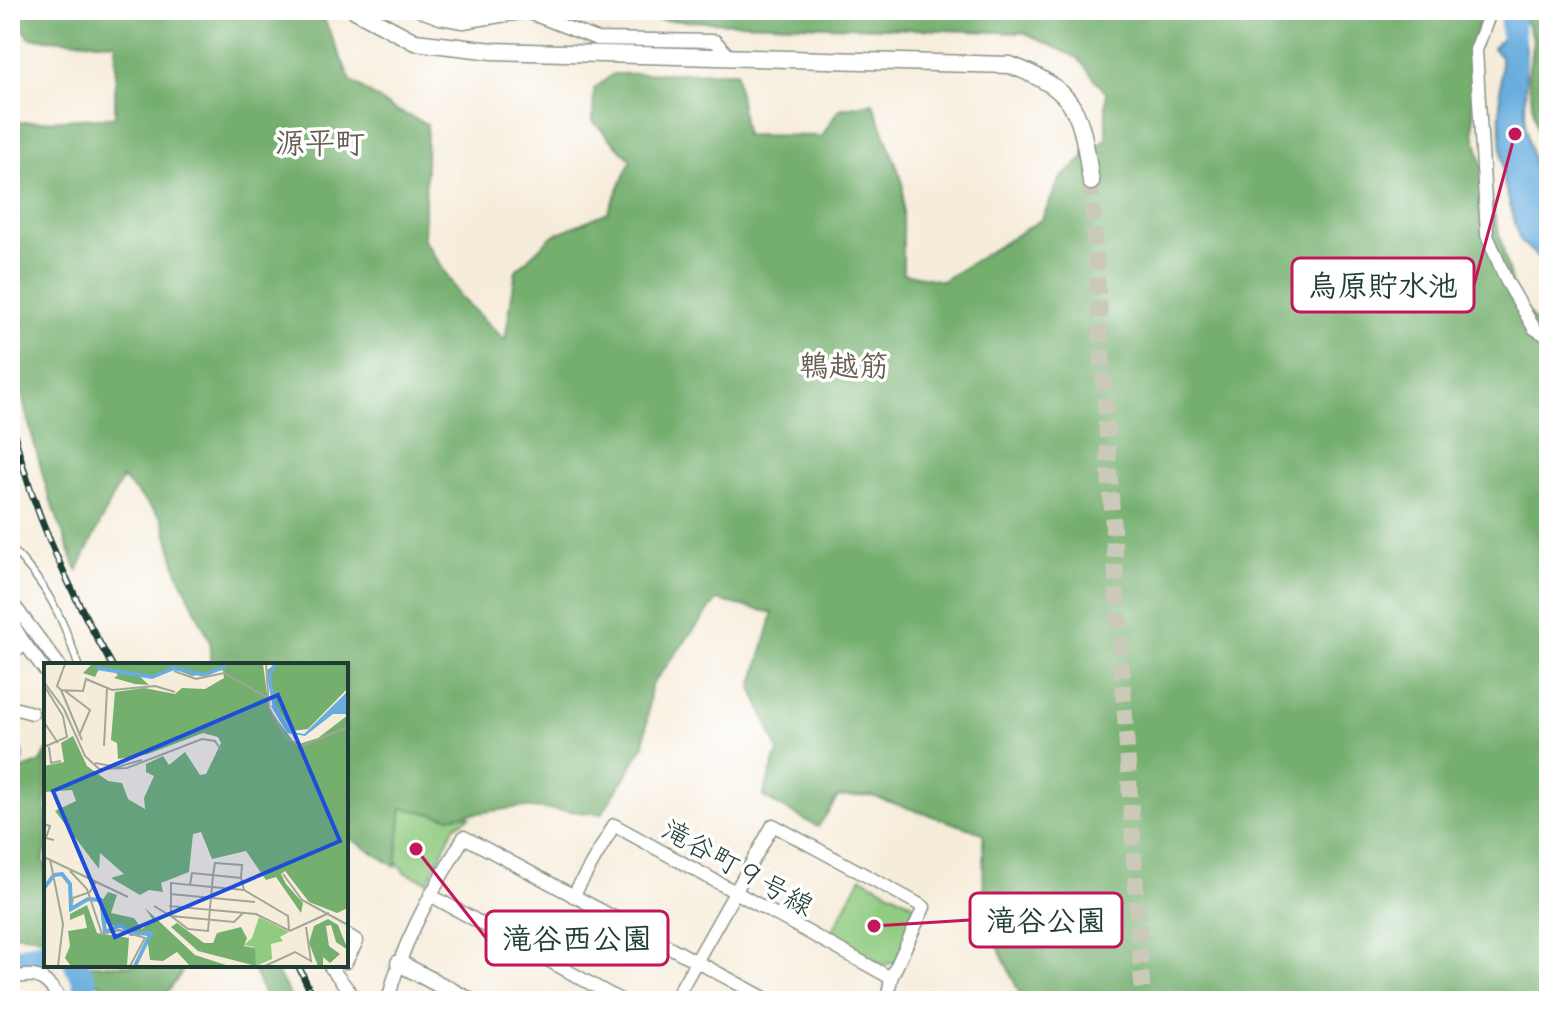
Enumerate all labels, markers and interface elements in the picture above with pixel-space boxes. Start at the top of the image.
district label: 源平町 [275,124,365,168]
callout: 烏原貯水池 [1292,258,1474,312]
text: 烏原貯水池 [1308,267,1458,311]
district label: 鵯越筋 [799,347,889,391]
inset map [44,663,348,967]
street label: 滝谷町９号線 [653,811,820,929]
callout: 滝谷公園 [970,893,1122,947]
text: 滝谷公園 [986,902,1106,946]
callout: 滝谷西公園 [486,911,668,965]
text: 滝谷西公園 [502,920,652,964]

